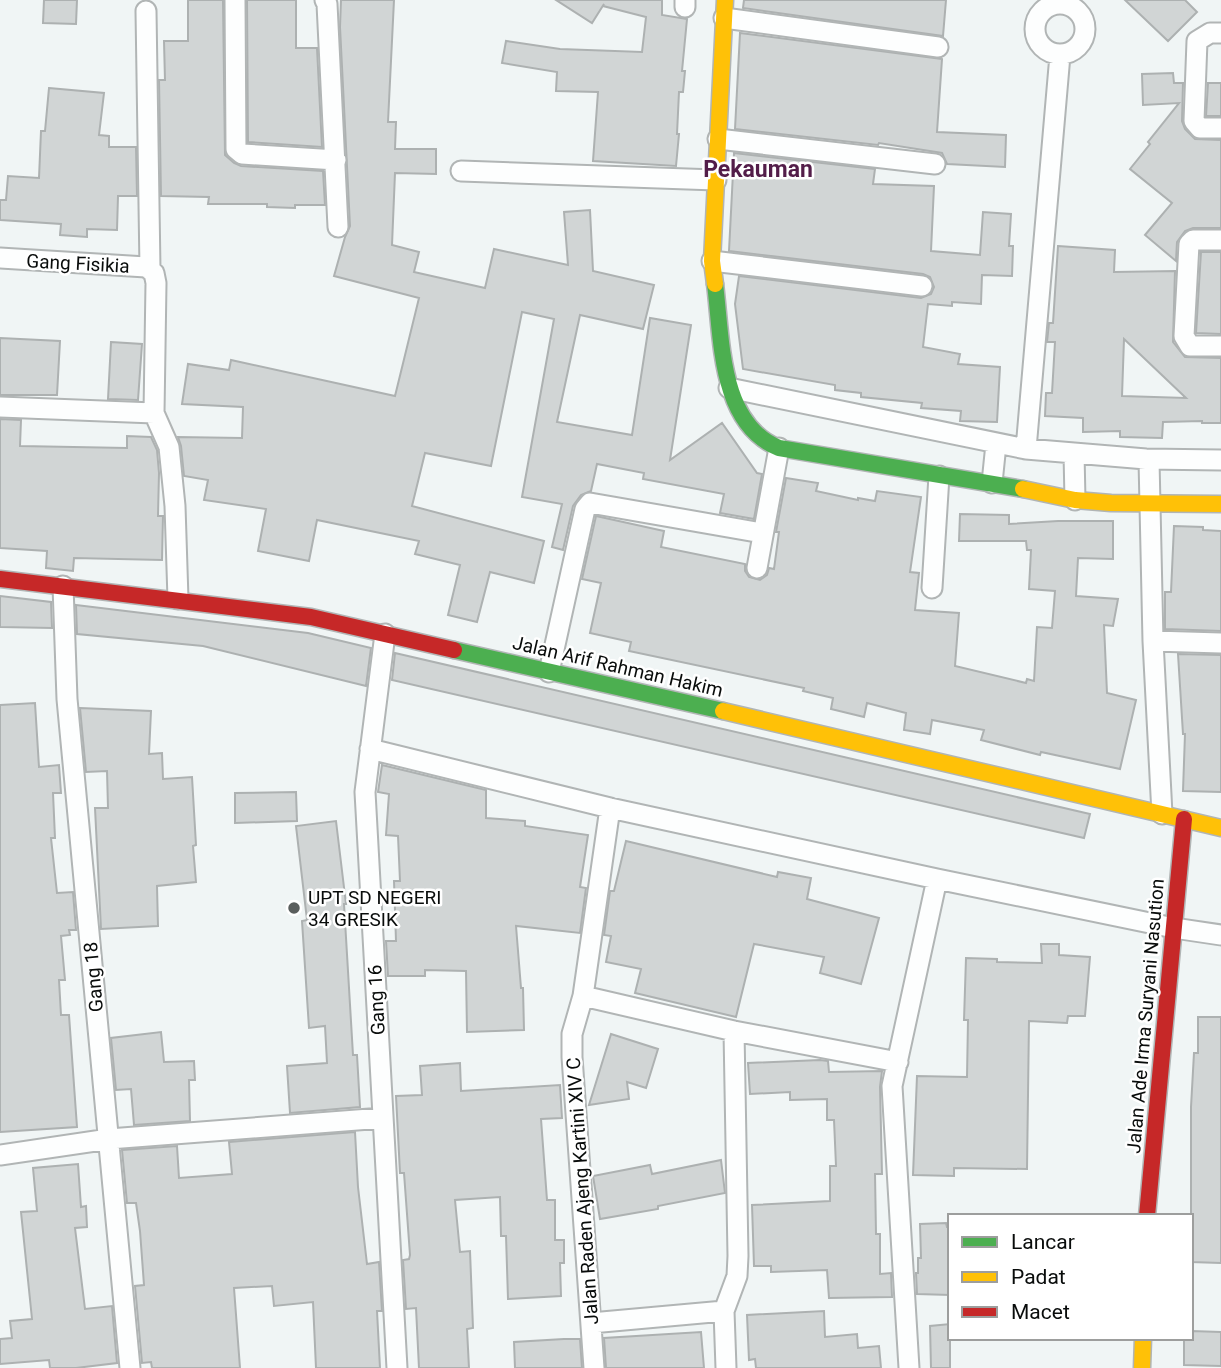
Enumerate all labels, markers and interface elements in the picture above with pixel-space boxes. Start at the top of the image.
district label: Pekauman [703,156,813,183]
street label: Gang Fisikia [26,249,130,278]
street label: Jalan Arif Rahman Hakim [510,631,725,702]
street label: Jalan Ade Irma Suryani Nasution [1122,878,1169,1154]
place label: UPT SD NEGERI 34 GRESIK [308,886,441,931]
marker: UPT SD NEGERI 34 GRESIK [286,900,302,916]
street label: Gang 18 [79,941,108,1013]
street label: Gang 16 [363,964,390,1036]
street label: Jalan Raden Ajeng Kartini XIV C [562,1056,603,1325]
legend [948,1214,1193,1340]
text: Lancar [1011,1230,1075,1254]
text: Padat [1011,1265,1066,1289]
text: Macet [1011,1300,1070,1324]

